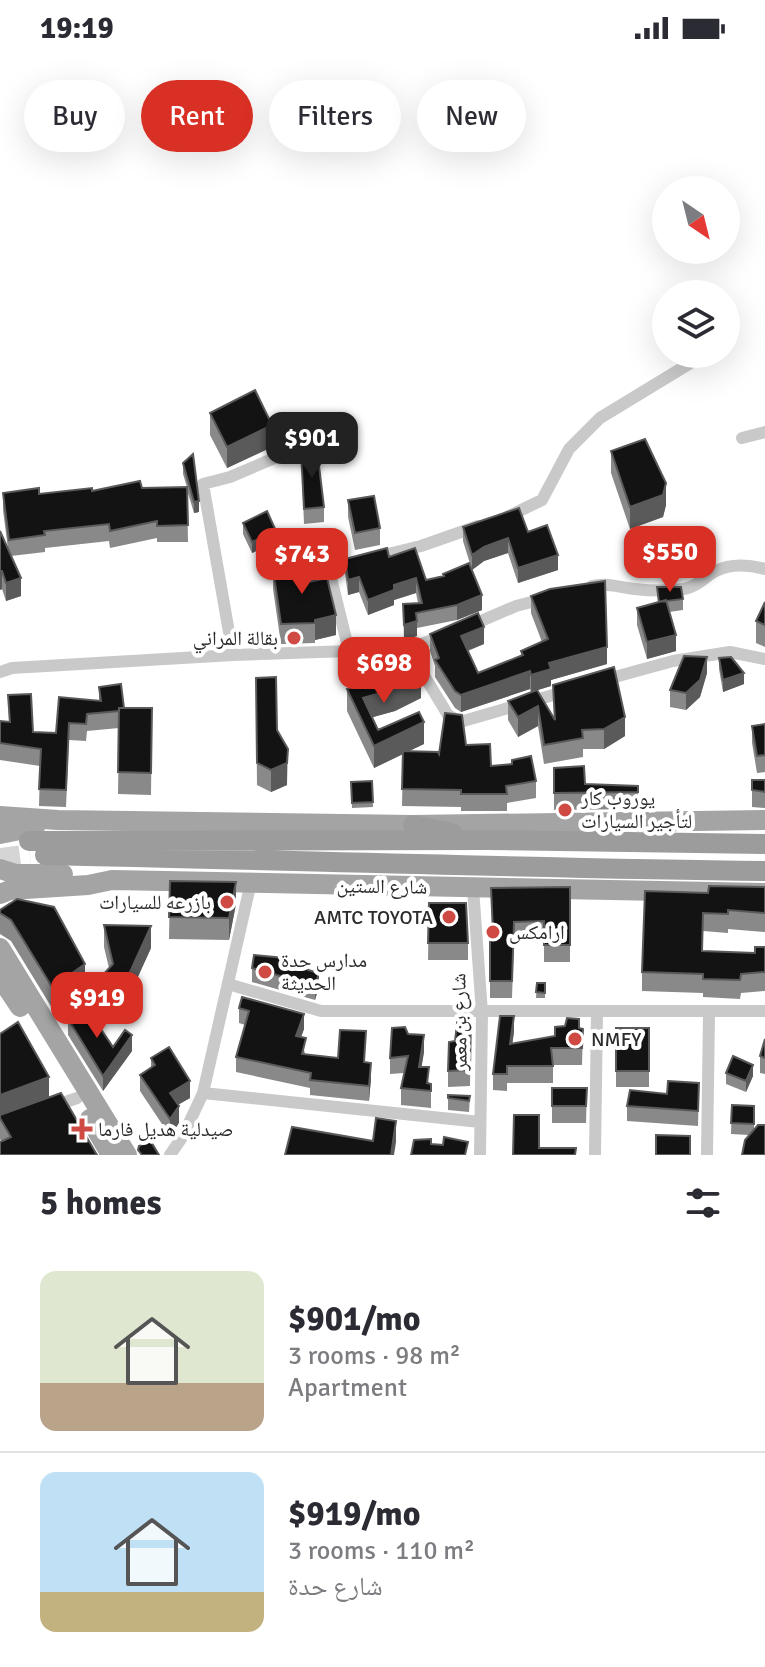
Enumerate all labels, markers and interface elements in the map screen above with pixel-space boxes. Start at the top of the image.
text: 19:19 [40,10,114,47]
chip: Buy [24,80,125,152]
chip: Rent [141,80,253,152]
chip: Filters [269,80,401,152]
chip: New [417,80,526,152]
north arrow [652,176,740,264]
map controls [652,176,740,368]
button: layers [652,280,740,368]
pin: $901 [265,412,359,480]
text: $901 [284,422,340,454]
pin: $550 [623,526,717,594]
pin: $743 [255,528,349,596]
text: $550 [642,536,698,568]
text: $743 [274,538,330,570]
place label: بقالة المراني [193,626,278,654]
marker: بقالة المراني [285,629,303,647]
pin: $698 [337,637,431,705]
text: $698 [356,647,412,679]
place label: يوروب كار لتأجير السيارات [580,786,692,834]
marker: يوروب كار لتأجير السيارات [556,801,574,819]
street label: شارع الستين [336,873,428,900]
place label: بازرعه للسيارات [99,890,211,915]
marker: بازرعه للسيارات [218,893,236,911]
place label: AMTC TOYOTA [314,905,433,930]
marker: AMTC TOYOTA [440,908,458,926]
place label: ارامكس [509,920,565,945]
marker: ارامكس [484,923,502,941]
place label: مدارس حدة الحديثة [281,948,367,996]
marker: مدارس حدة الحديثة [256,963,274,981]
pin: $919 [50,972,144,1040]
street label: شارع بن معمر [446,973,473,1072]
text: $919 [69,982,125,1014]
place label: NMFY [591,1027,641,1052]
marker: NMFY [566,1030,584,1048]
place label: صيدلية هديل فارما [98,1117,233,1142]
marker: صيدلية هديل فارما [73,1120,91,1138]
icon: filters [681,1181,725,1225]
text: 5 homes [40,1182,161,1224]
text: $901/mo [288,1298,421,1340]
icon: home [104,1303,200,1399]
text: 3 rooms · 98 m² [288,1340,461,1372]
text: Apartment [288,1372,407,1404]
text: $919/mo [288,1493,421,1535]
icon: home [104,1504,200,1600]
text: 3 rooms · 110 m² [288,1535,475,1567]
text: شارع حدة [288,1571,383,1603]

